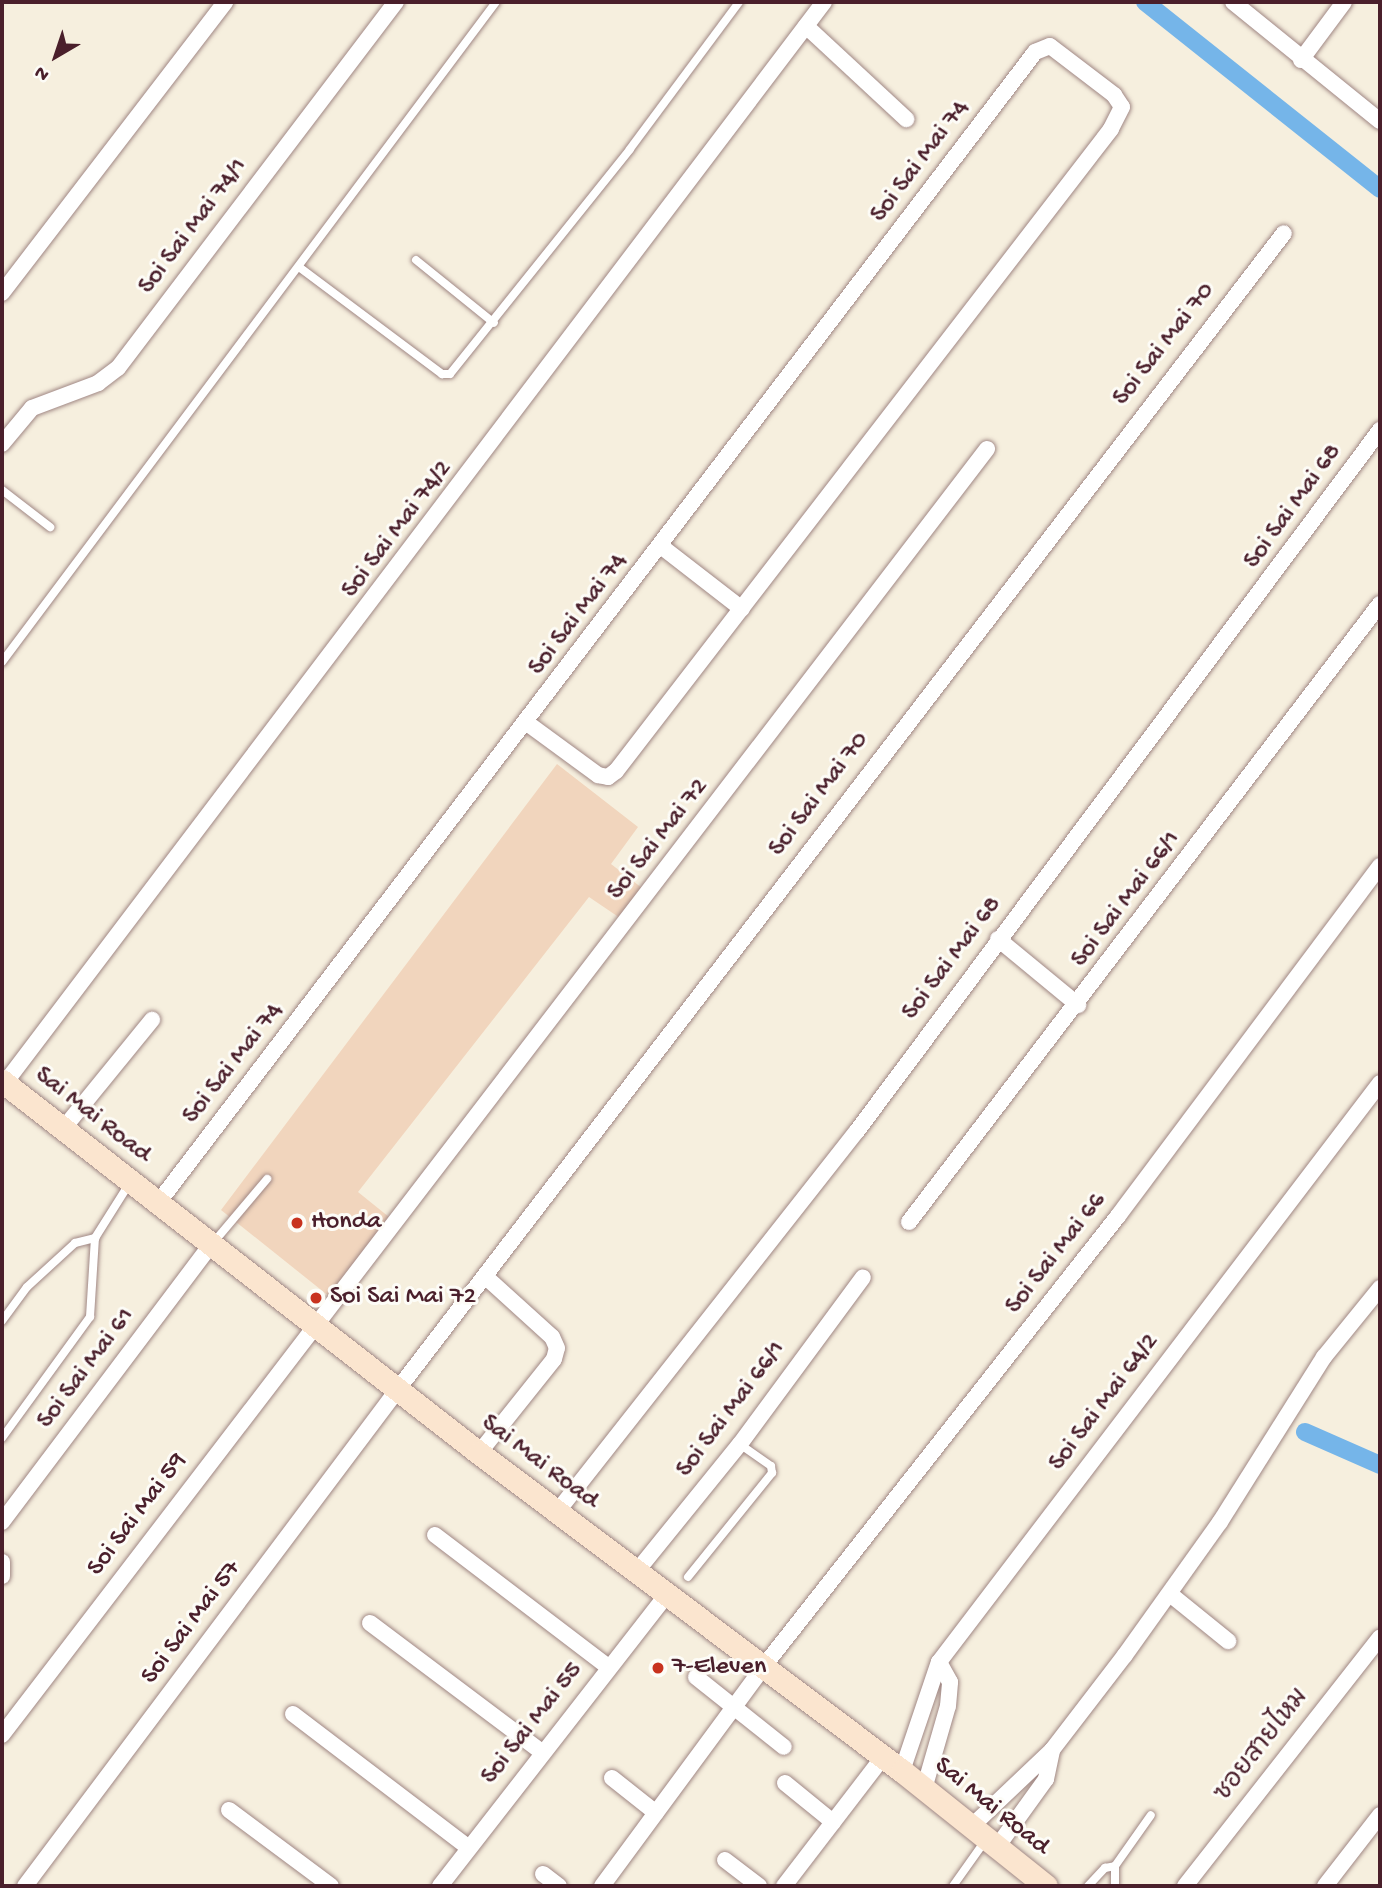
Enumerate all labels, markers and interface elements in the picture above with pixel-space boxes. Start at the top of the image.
north arrow [21,21,91,91]
text: N [30,60,55,86]
street label: Soi Sai Mai 74 [865,94,977,230]
street label: Soi Sai Mai 74/1 [133,153,255,301]
street label: Soi Sai Mai 70 [1107,277,1223,413]
street label: Soi Sai Mai 68 [1238,438,1350,576]
street label: Soi Sai Mai 74/2 [336,455,460,605]
street label: Soi Sai Mai 74 [523,547,635,683]
street label: Soi Sai Mai 70 [763,726,877,864]
street label: Soi Sai Mai 72 [602,773,716,907]
street label: Soi Sai Mai 66/1 [1065,826,1189,974]
street label: Soi Sai Mai 68 [896,891,1010,1027]
street label: Soi Sai Mai 74 [177,997,291,1131]
street label: Sai Mai Road [27,1061,157,1171]
street label: Soi Sai Mai 66 [1000,1187,1114,1321]
place label: Honda [311,1207,381,1239]
marker: Honda [289,1215,305,1231]
place label: Soi Sai Mai 72 [330,1282,476,1314]
marker: Soi Sai Mai 72 [308,1290,324,1306]
street label: Soi Sai Mai 61 [31,1302,143,1436]
street label: Soi Sai Mai 64/2 [1043,1328,1167,1478]
street label: Soi Sai Mai 66/1 [670,1336,794,1484]
street label: Sai Mai Road [474,1409,604,1517]
street label: Soi Sai Mai 59 [81,1447,195,1583]
street label: Soi Sai Mai 57 [135,1555,249,1691]
place label: 7-Eleven [672,1652,766,1684]
street label: Soi Sai Mai 55 [475,1656,591,1792]
marker: 7-Eleven [650,1660,666,1676]
street label: ซอยสายไหม [1209,1683,1317,1809]
street label: Sai Mai Road [927,1751,1055,1863]

